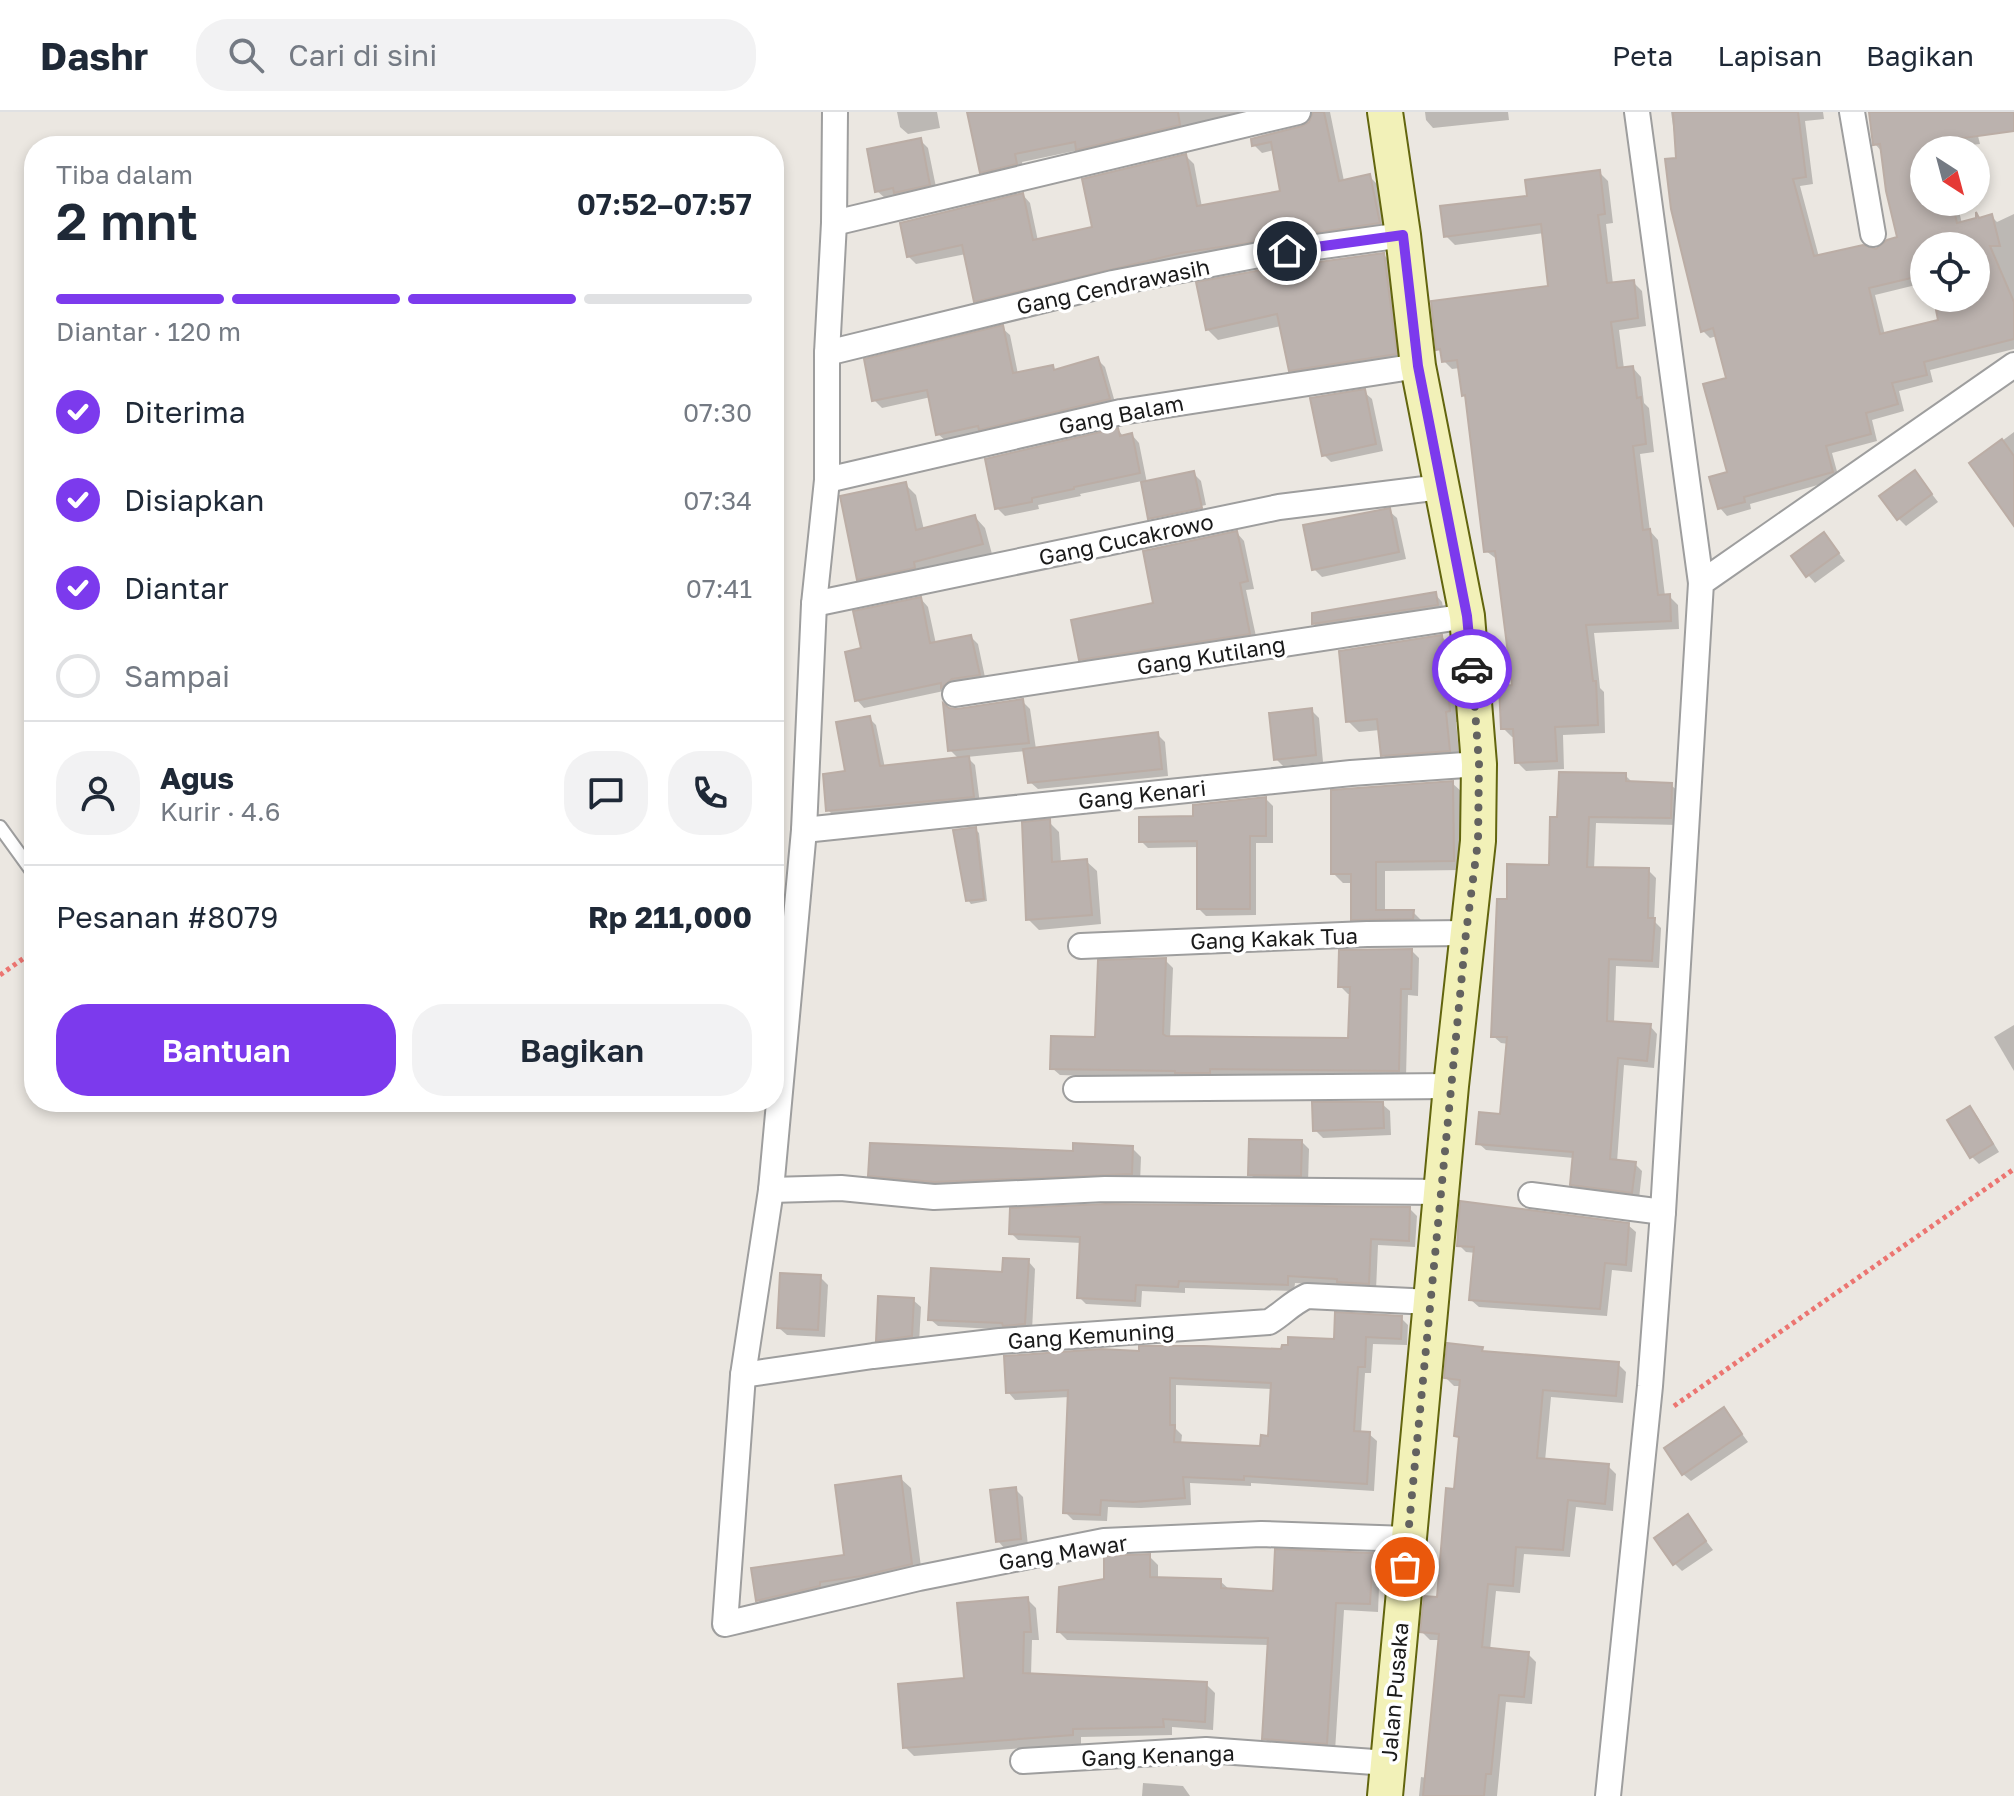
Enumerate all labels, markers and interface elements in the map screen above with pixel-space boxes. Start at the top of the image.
search box [196,19,756,91]
text: Dashr [40,33,148,78]
icon: search [224,33,268,77]
text: Cari di sini [288,37,437,73]
text: Peta [1612,39,1673,72]
text: Lapisan [1717,39,1822,72]
text: Bagikan [1866,39,1974,72]
north arrow [1910,136,1990,216]
map controls [1910,136,1990,312]
text: Tiba dalam [56,159,193,190]
text: 07:52–07:57 [577,186,752,222]
text: 2 mnt [56,189,198,251]
pin [1253,217,1321,285]
icon: home [1265,229,1309,273]
button: locate [1910,232,1990,312]
street label: Gang Cendrawasih [1014,252,1212,320]
text: Diantar · 120 m [56,316,241,347]
street label: Gang Balam [1056,389,1186,439]
icon: check [56,390,100,434]
text: Diterima [124,394,246,430]
text: 07:30 [683,397,752,428]
icon: check [56,478,100,522]
text: Disiapkan [124,482,264,518]
text: 07:34 [683,485,752,516]
street label: Gang Cucakrowo [1036,507,1216,571]
icon: check [56,566,100,610]
text: Diantar [124,570,229,606]
text: 07:41 [686,573,752,604]
courier [1432,629,1512,709]
street label: Gang Kutilang [1135,630,1287,680]
icon: car [1450,647,1494,691]
text: Sampai [124,658,230,694]
button: person [56,751,140,835]
button: chat [564,751,648,835]
button: phone [668,751,752,835]
text: Agus [160,760,234,796]
street label: Gang Kenari [1077,774,1207,814]
text: Kurir · 4.6 [160,796,281,827]
text: Pesanan #8079 [56,899,278,935]
text: Rp 211,000 [588,899,752,935]
street label: Gang Kakak Tua [1190,922,1358,954]
button: Bantuan [56,1004,396,1096]
button: Bagikan [412,1004,752,1096]
street label: Gang Kemuning [1007,1316,1175,1354]
street label: Gang Mawar [997,1528,1130,1576]
pin [1371,1533,1439,1601]
icon: bag [1383,1545,1427,1589]
street label: Jalan Pusaka [1374,1621,1414,1763]
street label: Gang Kenanga [1081,1739,1235,1771]

